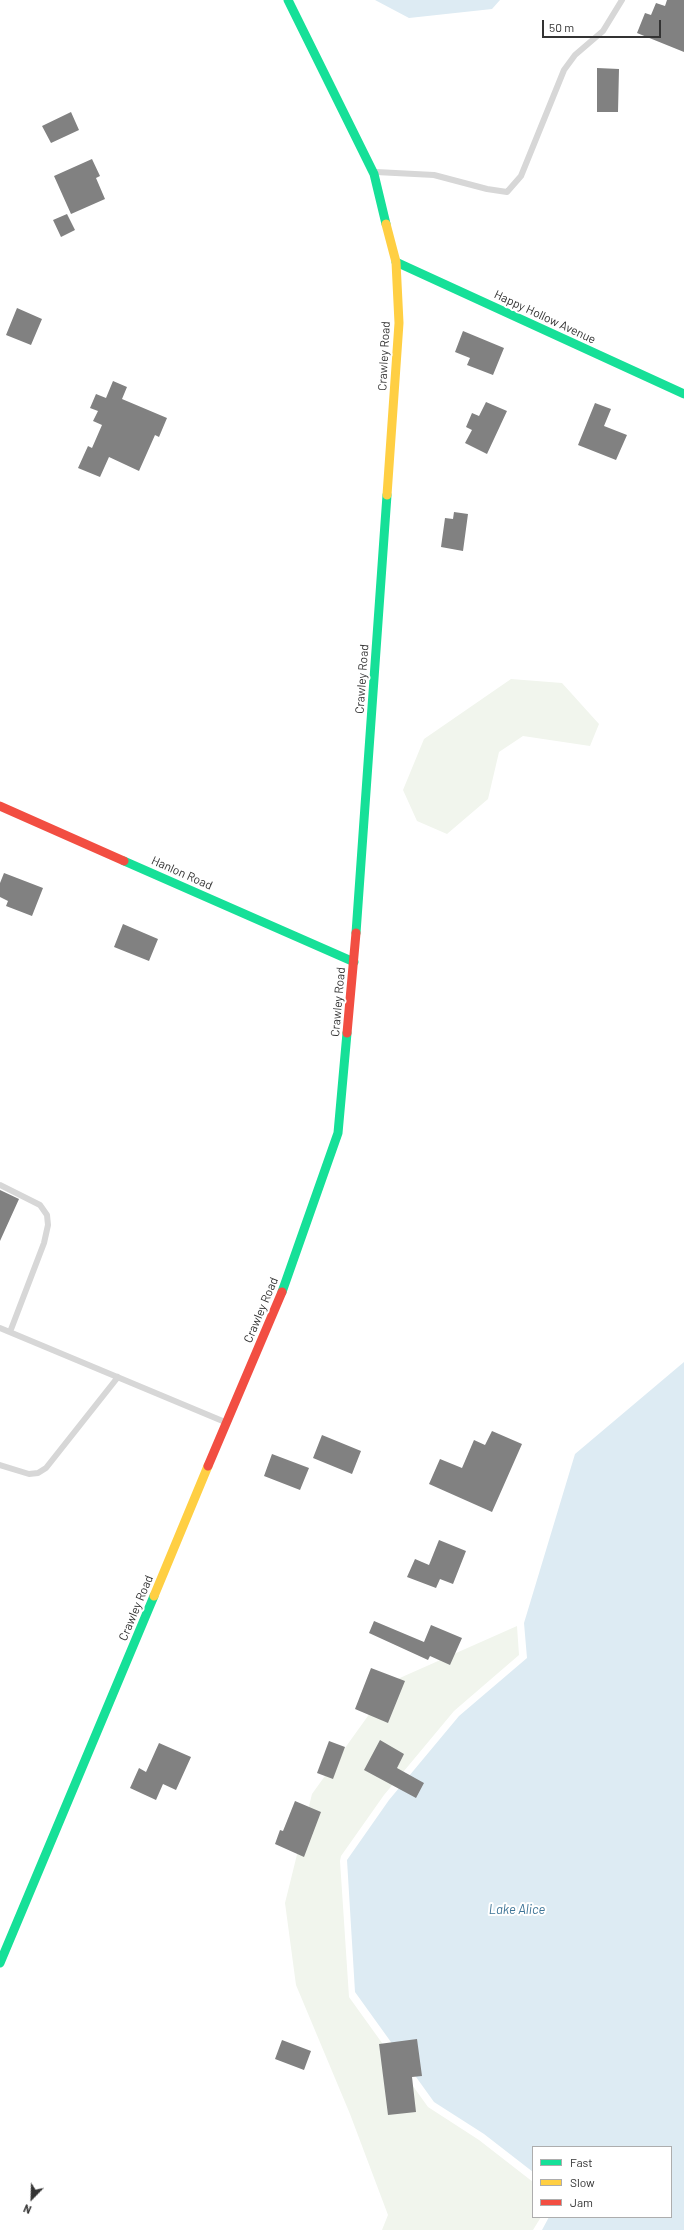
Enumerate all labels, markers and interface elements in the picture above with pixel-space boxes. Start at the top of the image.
scale bar [544,12,663,38]
text: 50 m [549,20,574,34]
street label: Happy Hollow Avenue [492,287,598,347]
street label: Crawley Road [375,321,393,391]
street label: Crawley Road [352,644,372,714]
street label: Hanlon Road [149,853,215,893]
street label: Crawley Road [328,967,348,1037]
street label: Crawley Road [241,1275,281,1345]
street label: Crawley Road [116,1573,156,1643]
water label: Lake Alice [489,1902,545,1918]
legend [532,2146,672,2218]
text: Fast [570,2155,593,2169]
text: Slow [570,2175,595,2189]
north arrow [12,2178,52,2218]
text: Jam [570,2195,593,2209]
text: N [21,2202,33,2217]

